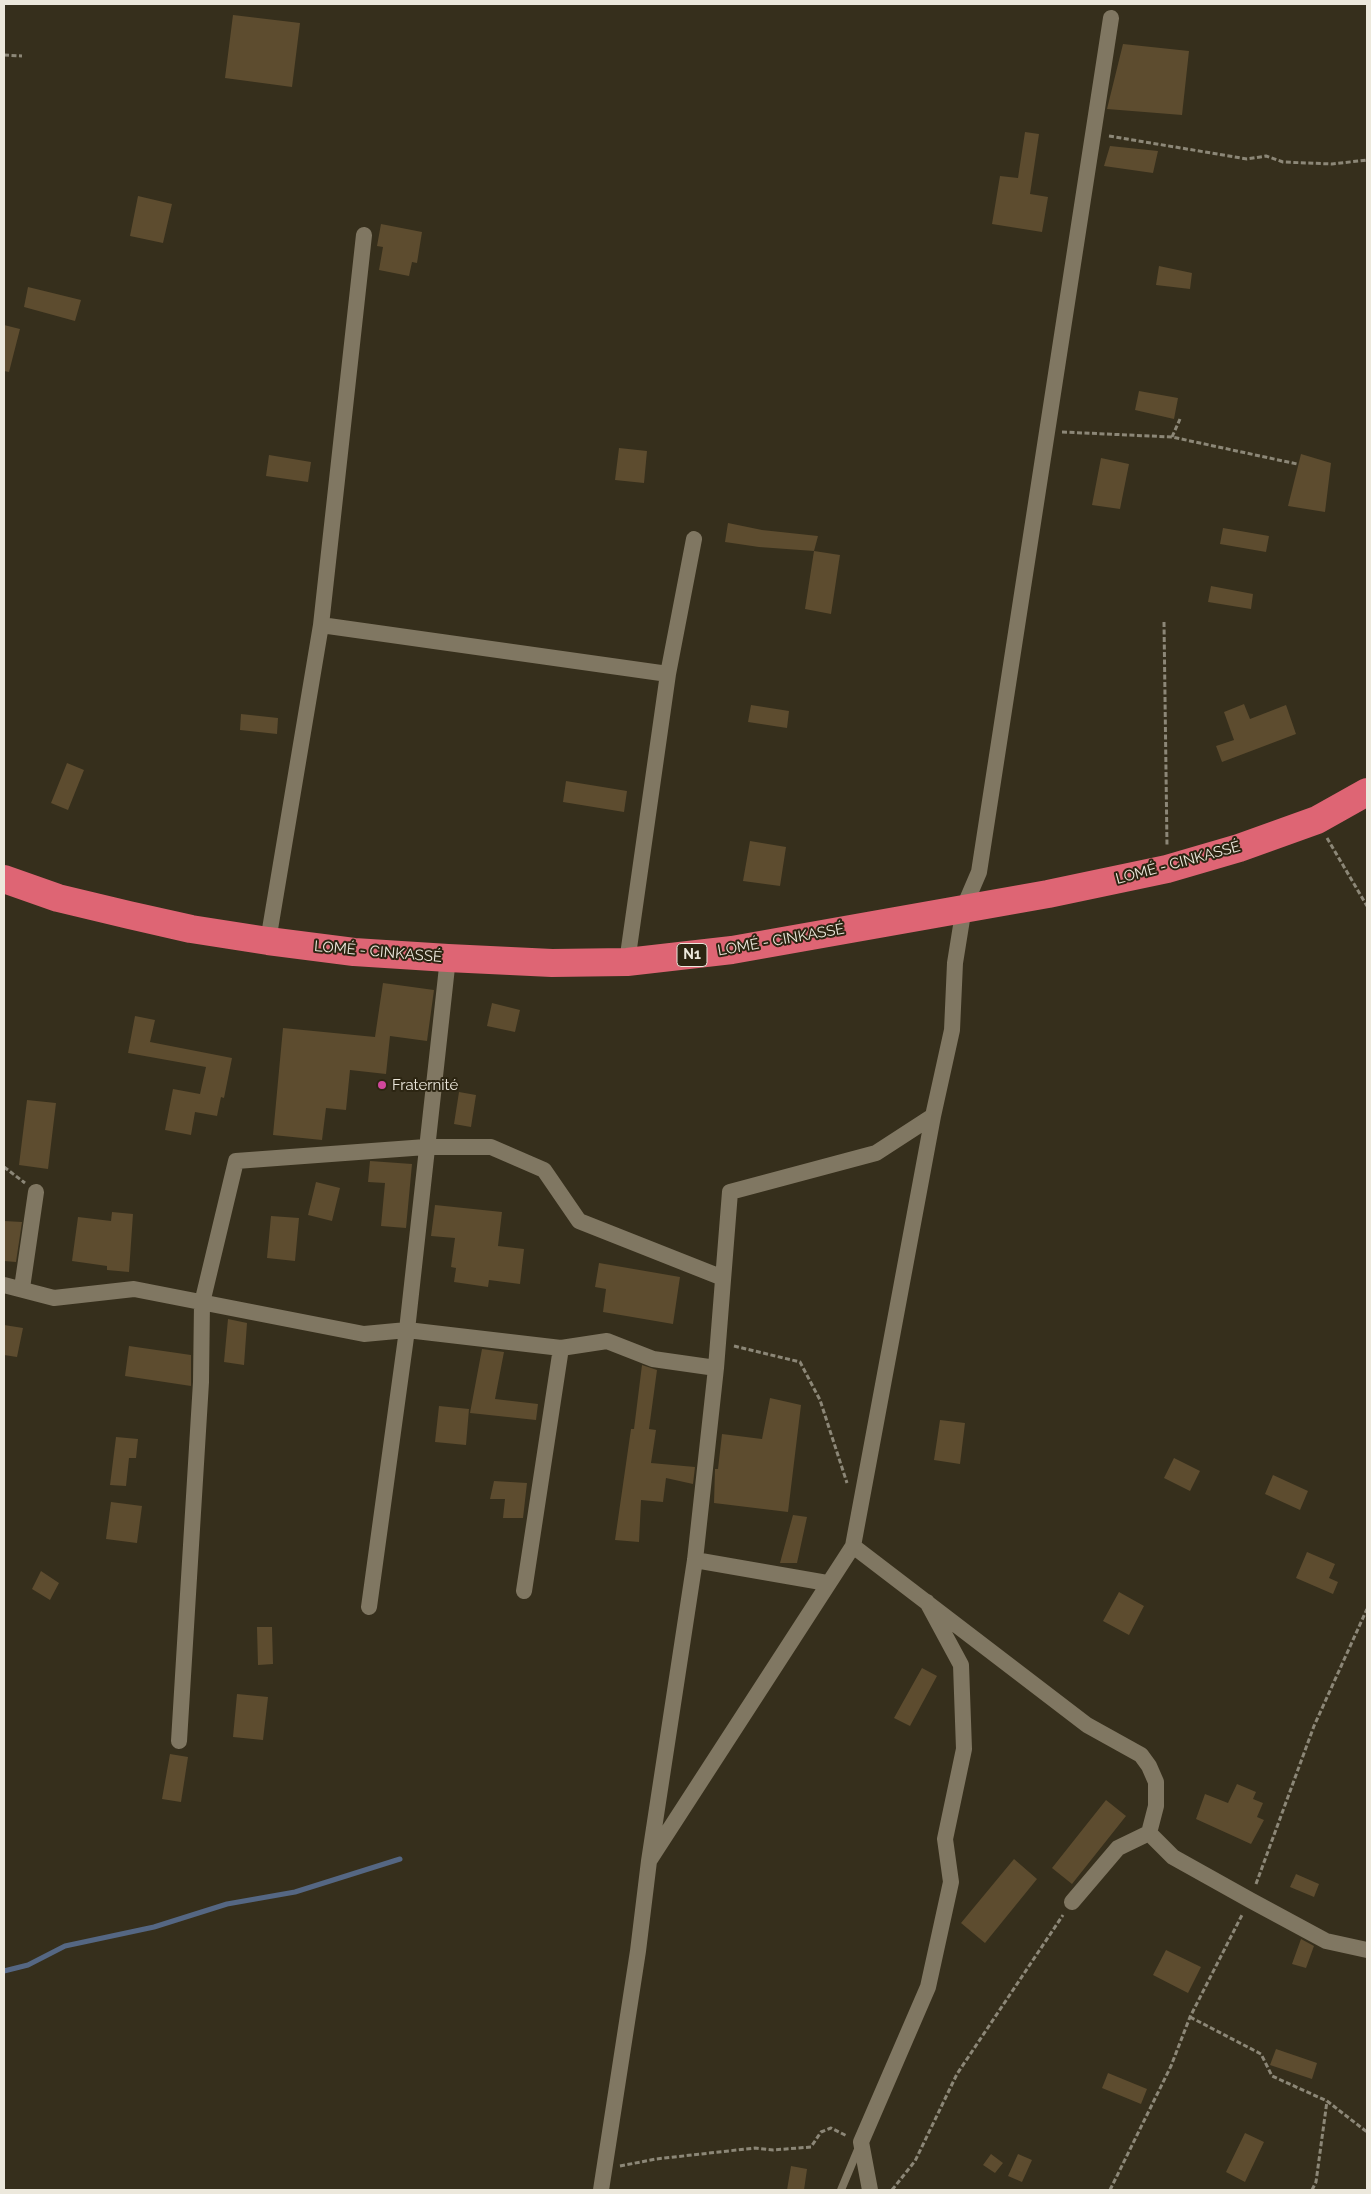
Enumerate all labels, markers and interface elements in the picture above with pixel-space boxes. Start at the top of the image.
street label: LOMÉ - CINKASSÉ [1114,838,1242,888]
street label: LOMÉ - CINKASSÉ [716,920,846,960]
street label: LOMÉ - CINKASSÉ [313,937,443,967]
road number: N1 [677,944,707,966]
place label: Fraternité [392,1076,458,1094]
marker: Fraternité [376,1079,388,1091]

